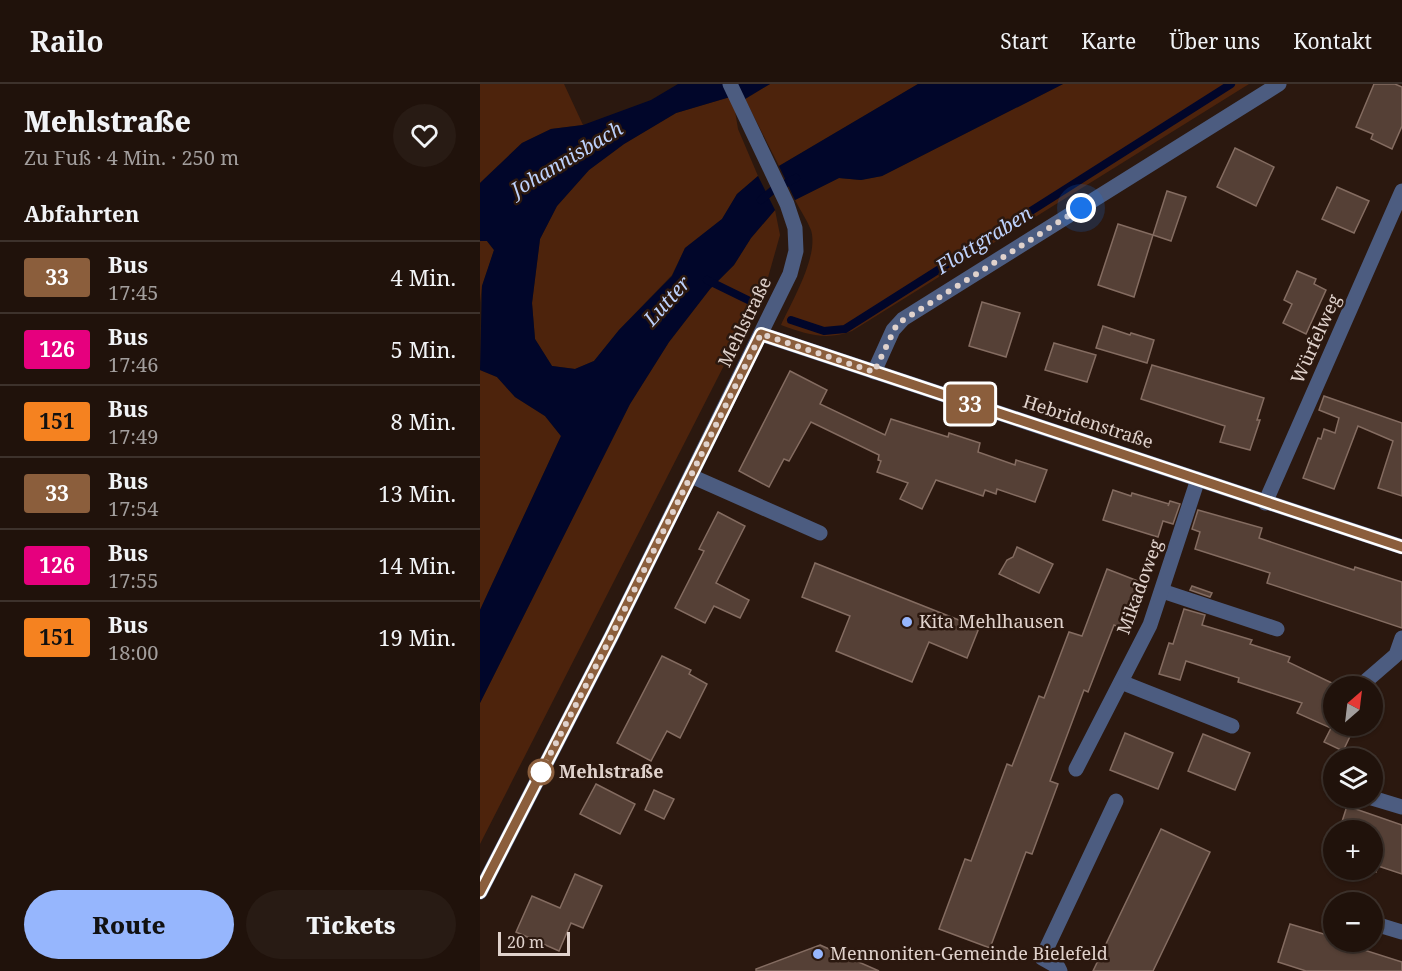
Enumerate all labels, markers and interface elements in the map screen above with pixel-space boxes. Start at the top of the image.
text: Railo [30,22,104,60]
text: Start [1000,27,1048,55]
text: Karte [1081,27,1136,55]
text: Über uns [1169,27,1260,55]
text: Kontakt [1293,27,1372,55]
text: Mehlstraße [24,102,191,140]
button: heart [393,104,456,167]
water label: Johannisbach [502,115,628,205]
text: Zu Fuß · 4 Min. · 250 m [24,144,239,171]
your location [1066,193,1096,223]
text: Abfahrten [24,198,139,228]
water label: Flottgraben [930,199,1037,280]
text: Bus [108,249,148,279]
text: 4 Min. [391,262,456,292]
text: 33 [45,263,69,291]
water label: Lutter [636,269,697,332]
street label: Mehlstraße [712,272,776,371]
text: 17:45 [108,279,158,306]
street label: Würfelweg [1285,290,1346,387]
text: Bus [108,321,148,351]
text: 5 Min. [391,334,456,364]
text: 126 [39,335,75,363]
text: 17:46 [108,351,158,378]
line badge: 33 [943,384,997,424]
street label: Hebridenstraße [1020,389,1156,453]
text: 33 [958,390,982,418]
text: Bus [108,393,148,423]
text: 8 Min. [391,406,456,436]
text: 151 [39,407,75,435]
text: 17:49 [108,423,158,450]
text: Bus [108,465,148,495]
text: 13 Min. [378,478,456,508]
text: 33 [45,479,69,507]
text: 17:54 [108,495,158,522]
street label: Mikadoweg [1111,535,1167,638]
text: Bus [108,537,148,567]
text: 14 Min. [378,550,456,580]
text: 126 [39,551,75,579]
text: 17:55 [108,567,158,594]
text: Bus [108,609,148,639]
place label: Kita Mehlhausen [919,609,1065,633]
marker: Kita Mehlhausen [900,615,914,629]
text: 19 Min. [378,622,456,652]
text: 151 [39,623,75,651]
text: 18:00 [108,639,158,666]
north arrow [1323,676,1383,736]
map controls [1323,676,1383,952]
button: layers [1323,748,1383,808]
marker: Mehlstraße [528,759,554,785]
place label: Mehlstraße [559,759,664,783]
button: + [1323,820,1383,880]
button: Route [24,890,234,959]
button: Tickets [246,890,456,959]
button: − [1323,892,1383,952]
scale bar [498,929,570,956]
text: 20 m [507,931,544,953]
place label: Mennoniten-Gemeinde Bielefeld [830,941,1108,965]
marker: Mennoniten-Gemeinde Bielefeld [811,947,825,961]

